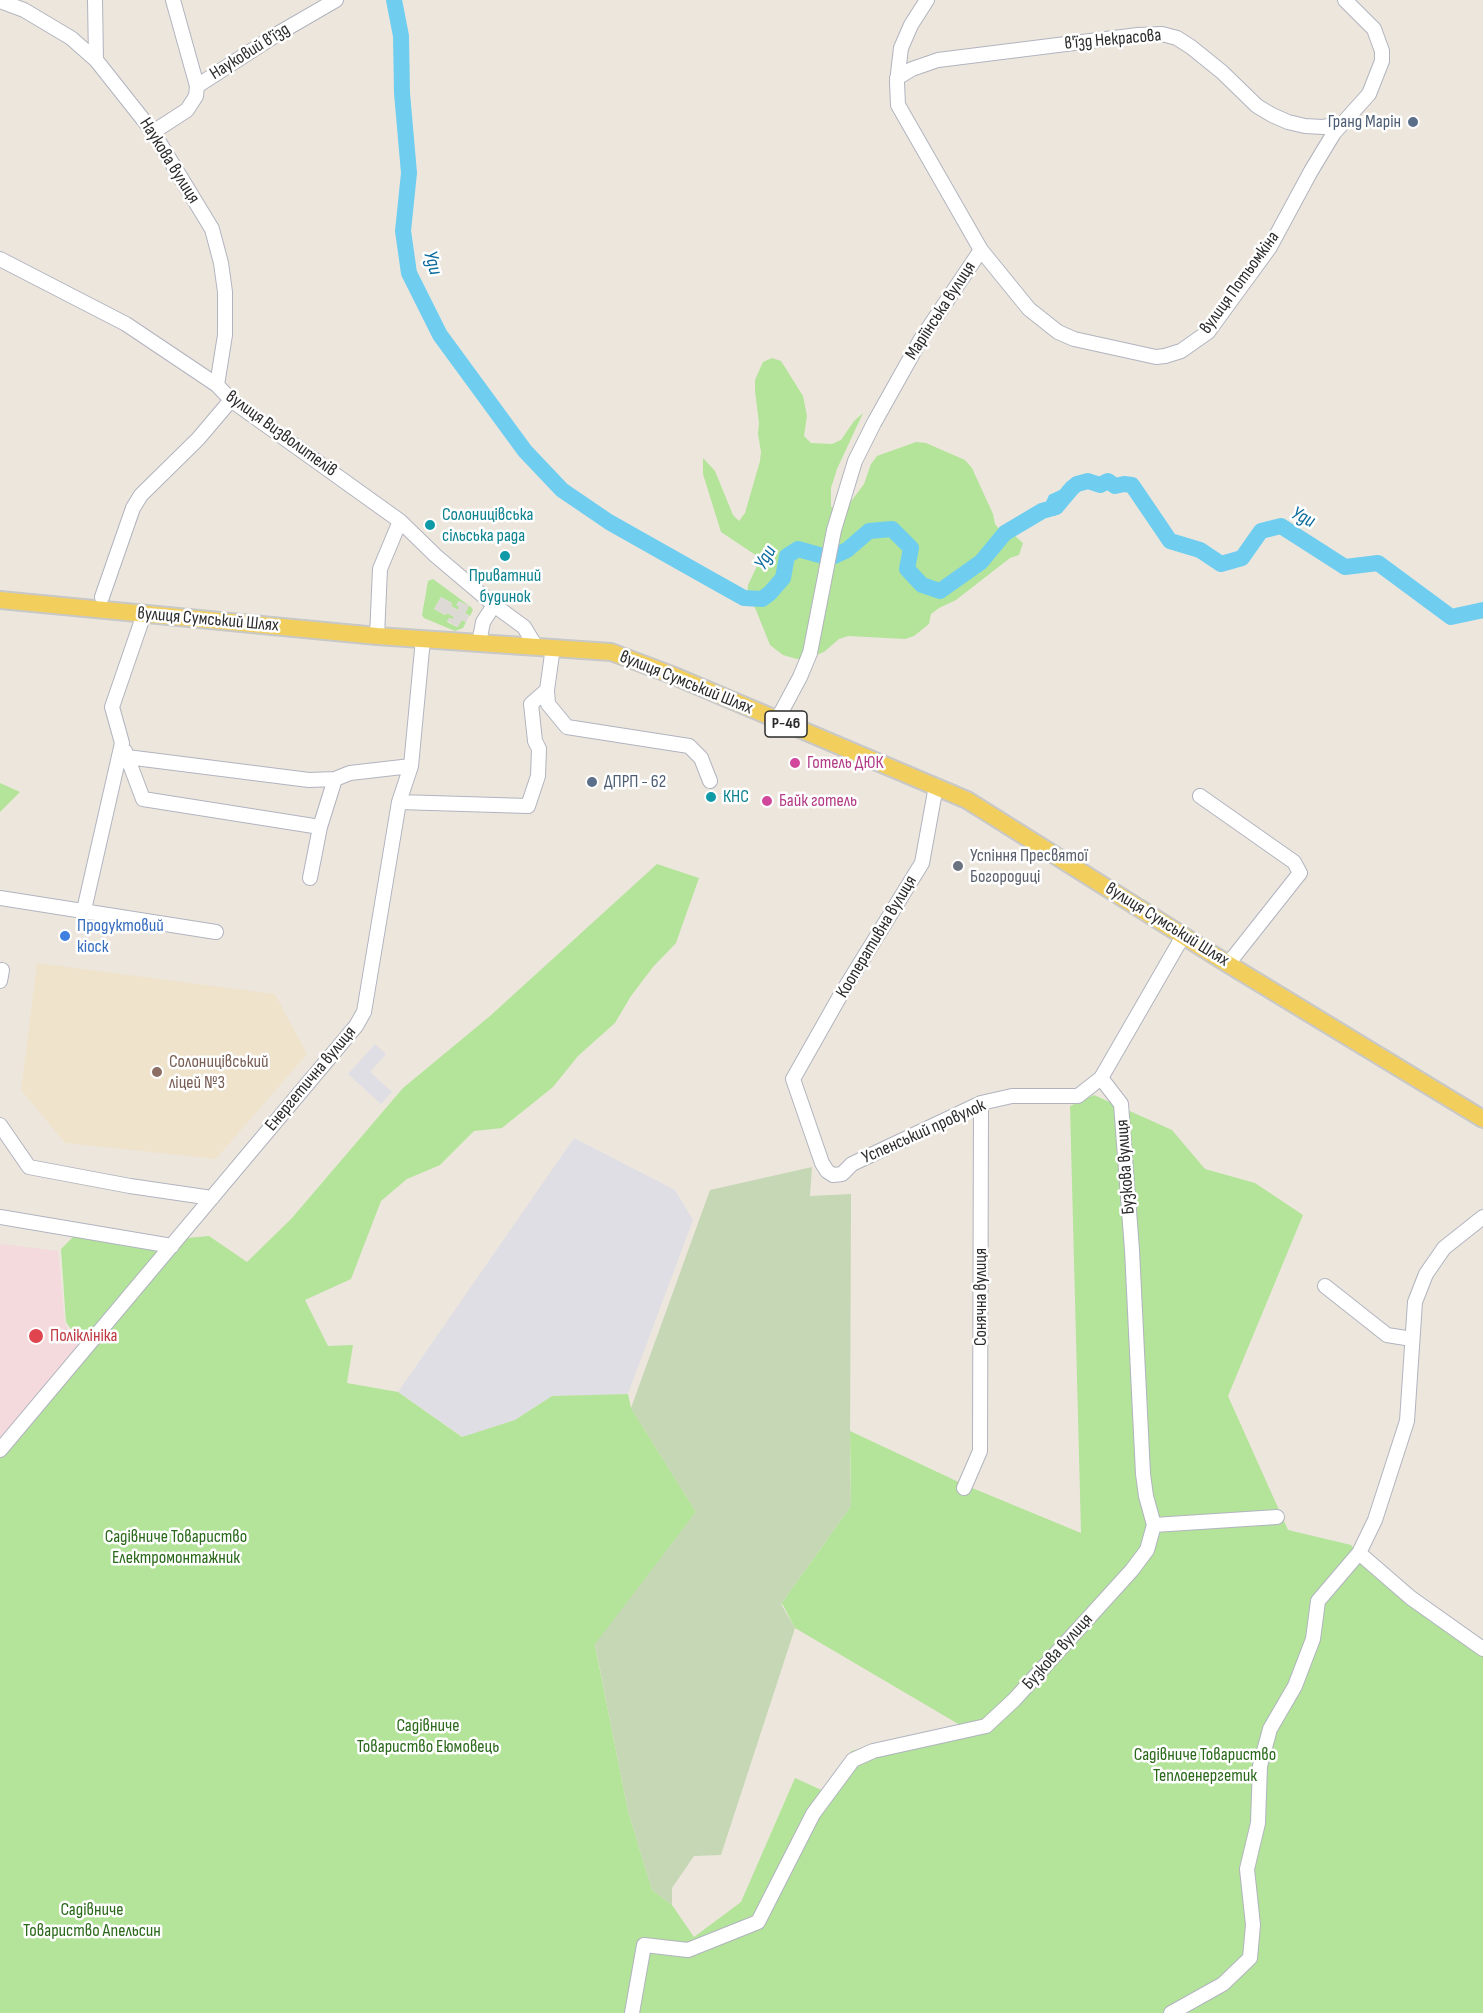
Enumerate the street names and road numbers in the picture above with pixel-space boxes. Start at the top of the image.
street label: Науковий в'їзд [206,19,294,85]
street label: в'їзд Некрасова [1064,25,1162,55]
street label: Наукова вулиця [134,114,204,208]
street label: вулиця Потьомкіна [1196,228,1284,338]
street label: Маріїнська вулиця [901,258,981,364]
street label: вулиця Визволителів [221,386,341,482]
street label: вулиця Сумський Шлях [137,603,279,637]
street label: вулиця Сумський Шлях [616,646,756,720]
road number: Р-46 [765,711,807,737]
street label: Кооперативна вулиця [832,872,922,1002]
street label: вулиця Сумський Шлях [1101,878,1233,972]
street label: Енергетична вулиця [261,1022,361,1136]
street label: Успенський провулок [859,1095,989,1169]
street label: Бузкова вулиця [1112,1119,1140,1215]
street label: Сонячна вулиця [970,1248,992,1346]
street label: Бузкова вулиця [1018,1609,1098,1695]

